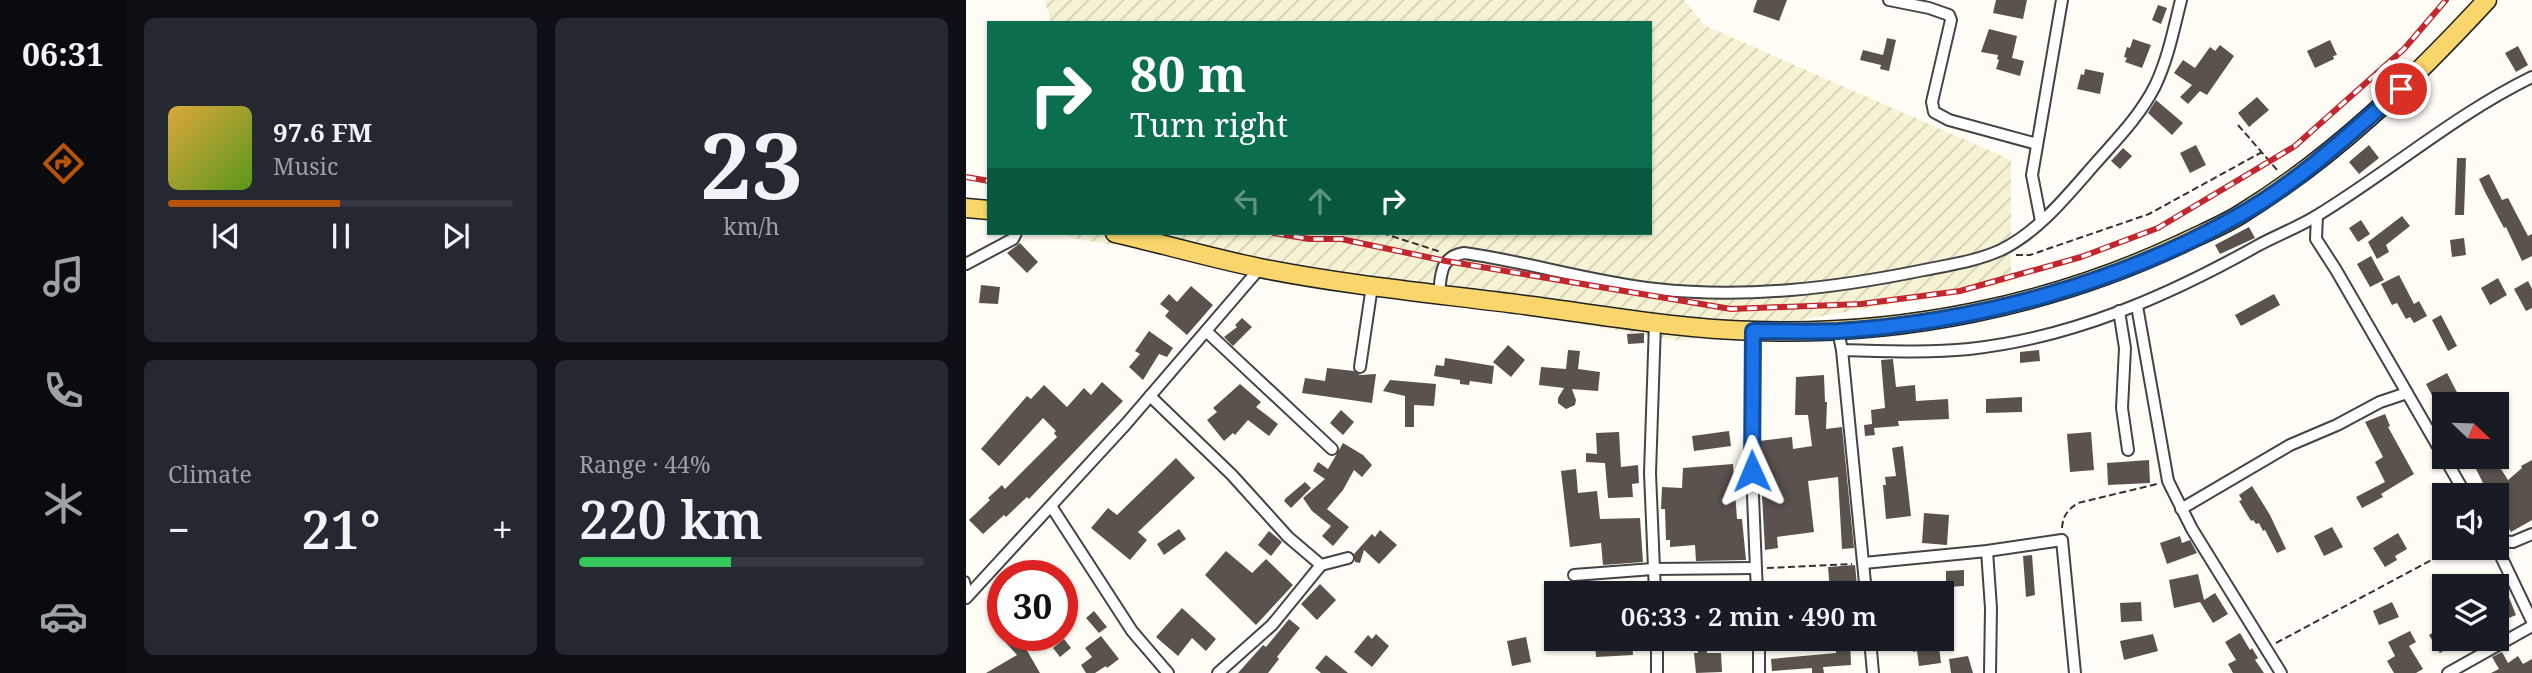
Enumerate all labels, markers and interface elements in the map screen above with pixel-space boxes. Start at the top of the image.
text: 06:31 [22,32,104,75]
text: 80 m [1130,40,1246,106]
icon: right [1015,49,1106,140]
pin [2371,59,2431,119]
icon: arrive [2382,70,2420,108]
text: 23 [700,102,803,226]
text: Turn right [1130,103,1288,146]
text: 97.6 FM [273,114,372,150]
icon: directions [39,139,88,188]
text: Music [273,150,338,182]
icon: left [1228,182,1266,220]
icon: ahead [1301,182,1339,220]
icon: right [1374,182,1412,220]
text: km/h [723,210,780,242]
icon: previous [207,217,245,255]
icon: pause [322,217,360,255]
icon: next [437,217,475,255]
icon: music [39,252,88,301]
icon: phone [39,366,88,415]
north arrow [2432,392,2510,469]
map controls [2432,392,2509,651]
position arrow [1715,434,1789,508]
text: Range · 44% [579,448,711,480]
text: Climate [168,458,252,490]
icon: climate [39,479,88,528]
text: 220 km [579,483,763,554]
button: sound [2432,483,2509,560]
text: 21° [301,493,381,564]
text: − [168,503,190,555]
text: + [492,503,513,555]
speed limit sign: 30 [987,560,1078,651]
button: layers [2432,574,2509,651]
icon: car [39,592,88,641]
text: 06:33 · 2 min · 490 m [1621,598,1877,634]

